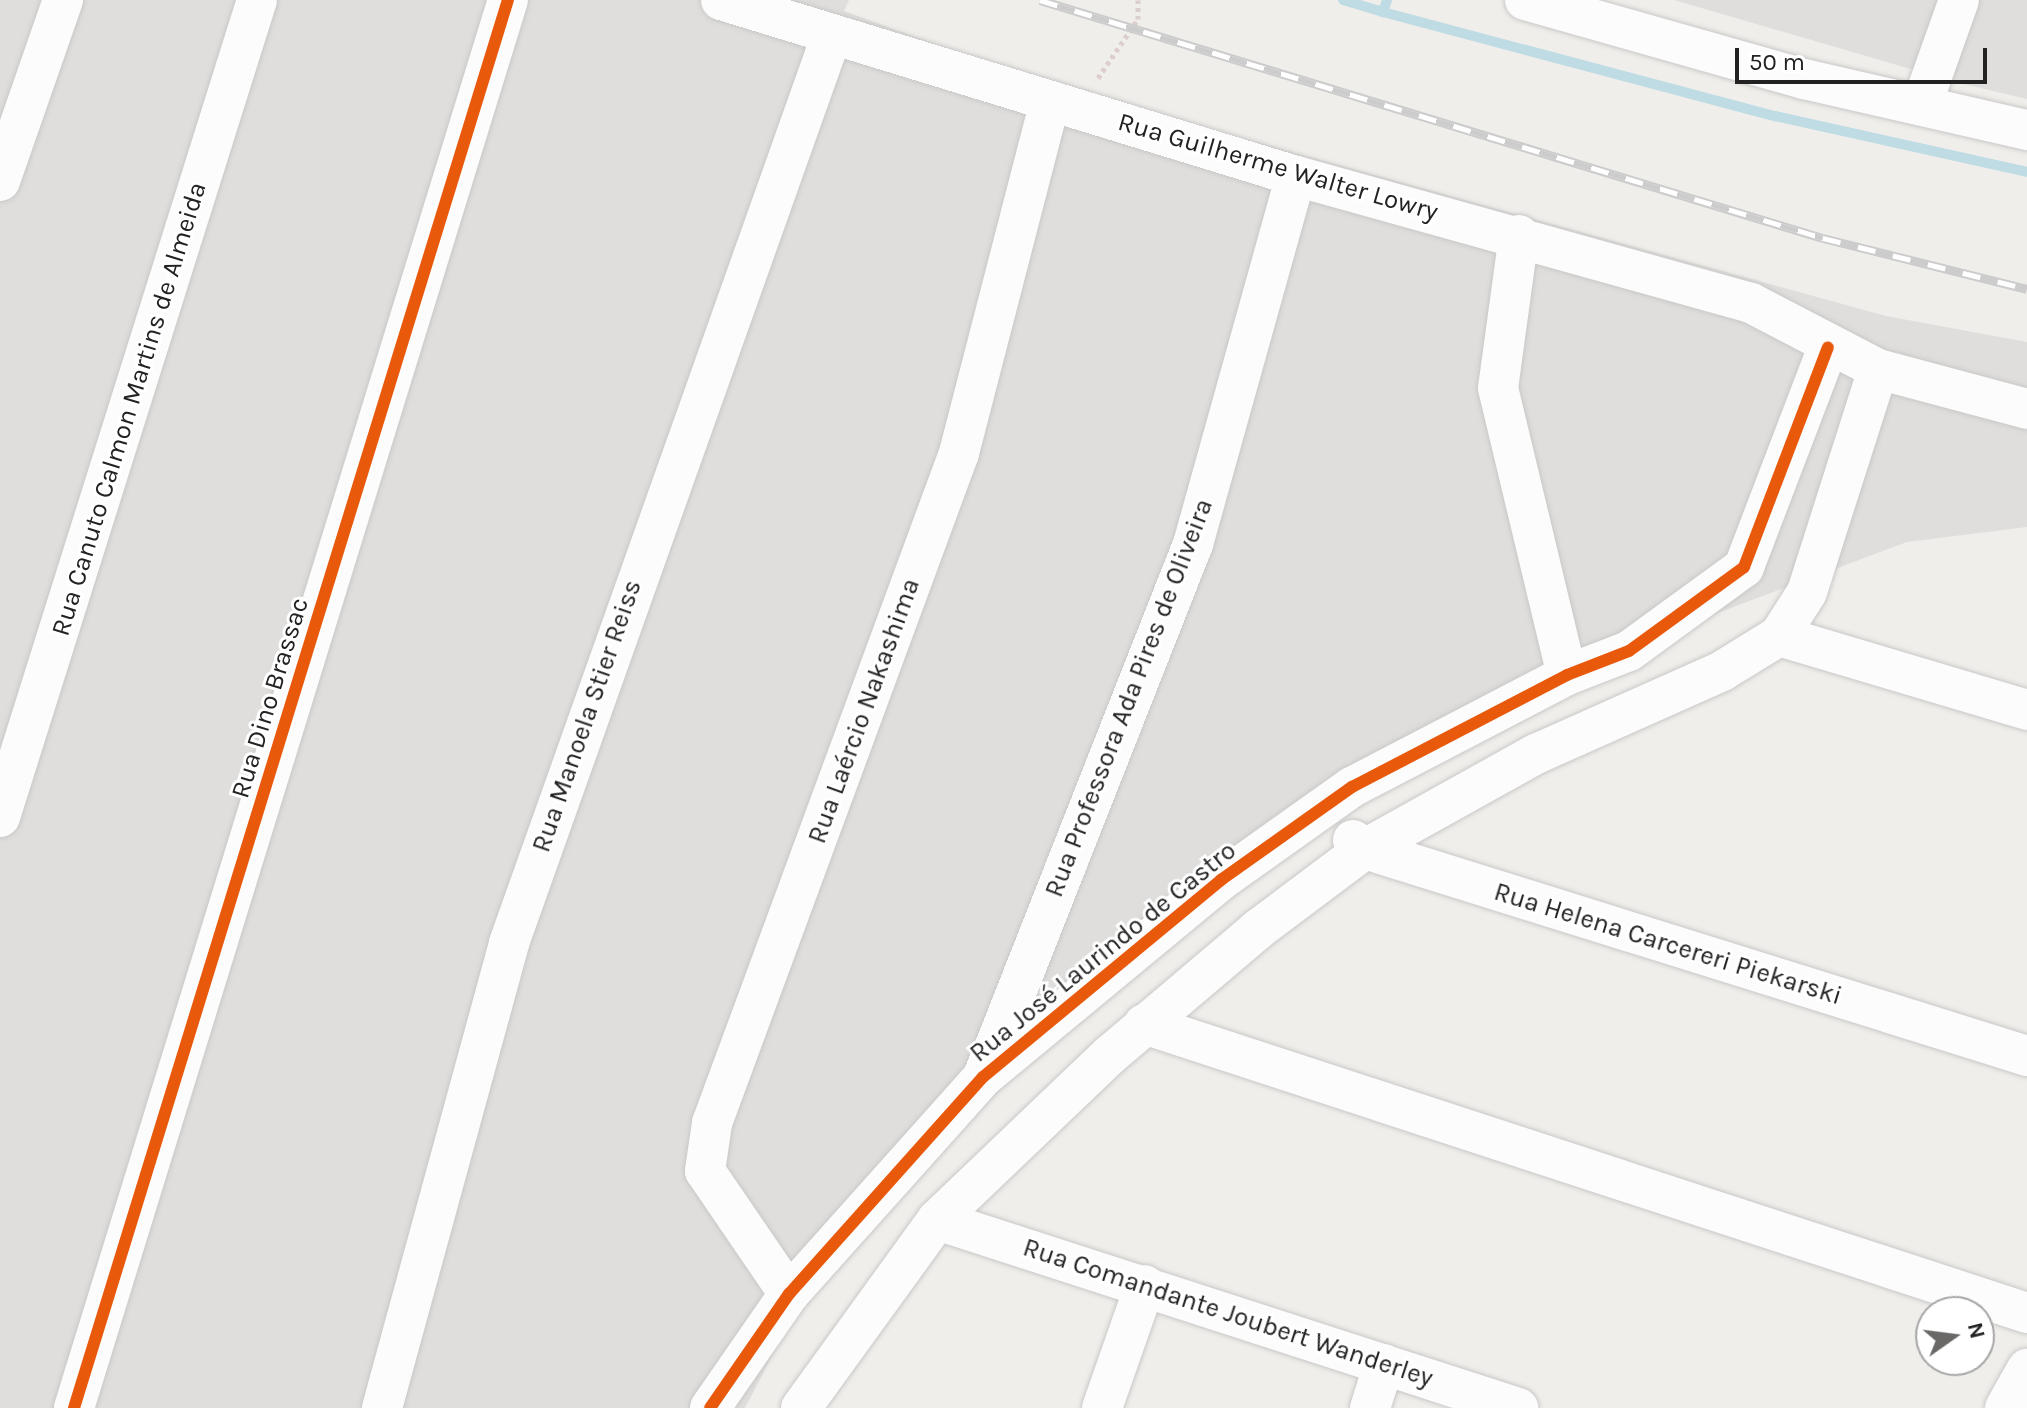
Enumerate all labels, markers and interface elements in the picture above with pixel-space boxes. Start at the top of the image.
scale bar [1739,32,1991,82]
text: 50 m [1749,48,1805,76]
street label: Rua Guilherme Walter Lowry [1114,106,1442,228]
street label: Rua Canuto Calmon Martins de Almeida [45,178,213,640]
street label: Rua Professora Ada Pires de Oliveira [1038,494,1220,902]
street label: Rua Laércio Nakashima [802,574,926,848]
street label: Rua Manoela Stier Reiss [526,576,648,856]
street label: Rua Dino Brassac [225,594,315,802]
street label: Rua José Laurindo de Castro [964,835,1242,1069]
street label: Rua Helena Carcereri Piekarski [1490,876,1846,1012]
street label: Rua Comandante Joubert Wanderley [1019,1232,1437,1394]
north arrow [1915,1296,1995,1376]
text: N [1962,1320,1991,1341]

